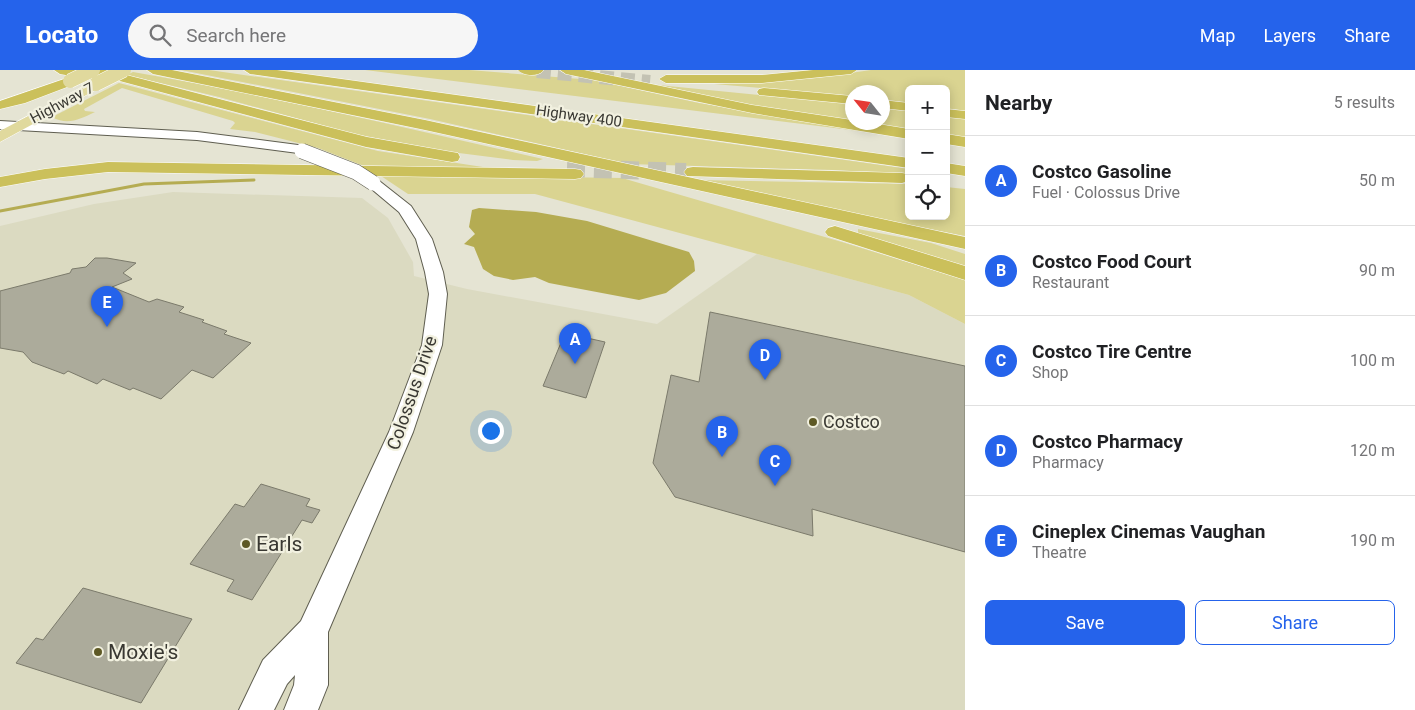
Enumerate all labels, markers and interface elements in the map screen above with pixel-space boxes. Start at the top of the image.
search box [128,13,478,58]
text: Locato [25,21,98,49]
icon: search [146,21,174,49]
text: Search here [186,24,286,47]
text: Map [1200,25,1235,46]
text: Layers [1263,25,1316,46]
text: Share [1344,25,1390,46]
street label: Highway 7 [27,79,97,127]
north arrow [845,85,890,130]
map controls [905,85,950,220]
button: + [905,85,950,130]
text: Nearby [985,91,1052,115]
text: 5 results [1334,93,1395,112]
street label: Highway 400 [535,101,623,131]
button: − [905,130,950,175]
text: Costco Gasoline [1032,160,1171,183]
text: A [996,171,1006,190]
text: 50 m [1359,171,1395,190]
button: locate [905,175,950,220]
text: Fuel · Colossus Drive [1032,183,1180,202]
text: Costco Food Court [1032,250,1191,273]
text: B [996,261,1006,280]
text: 90 m [1359,261,1395,280]
text: Restaurant [1032,273,1109,292]
pin: E [91,286,123,327]
pin: A [559,323,591,364]
street label: Colossus Drive [382,333,441,453]
pin: D [749,339,781,380]
text: Costco Tire Centre [1032,340,1192,363]
text: C [996,351,1006,370]
text: 100 m [1350,351,1395,370]
text: Shop [1032,363,1068,382]
place label: Costco [823,411,880,432]
pin: B [706,416,738,457]
marker: Costco [807,416,819,428]
your location [478,418,504,444]
text: Costco Pharmacy [1032,430,1183,453]
text: D [996,441,1006,460]
text: 120 m [1350,441,1395,460]
pin: C [759,445,791,486]
text: Pharmacy [1032,453,1104,472]
text: Cineplex Cinemas Vaughan [1032,520,1265,543]
text: E [997,531,1006,550]
text: 190 m [1350,531,1395,550]
place label: Earls [256,532,302,556]
marker: Earls [240,538,252,550]
text: Theatre [1032,543,1087,562]
button: Save [985,600,1185,645]
button: Share [1195,600,1395,645]
place label: Moxie's [108,640,178,664]
marker: Moxie's [92,646,104,658]

